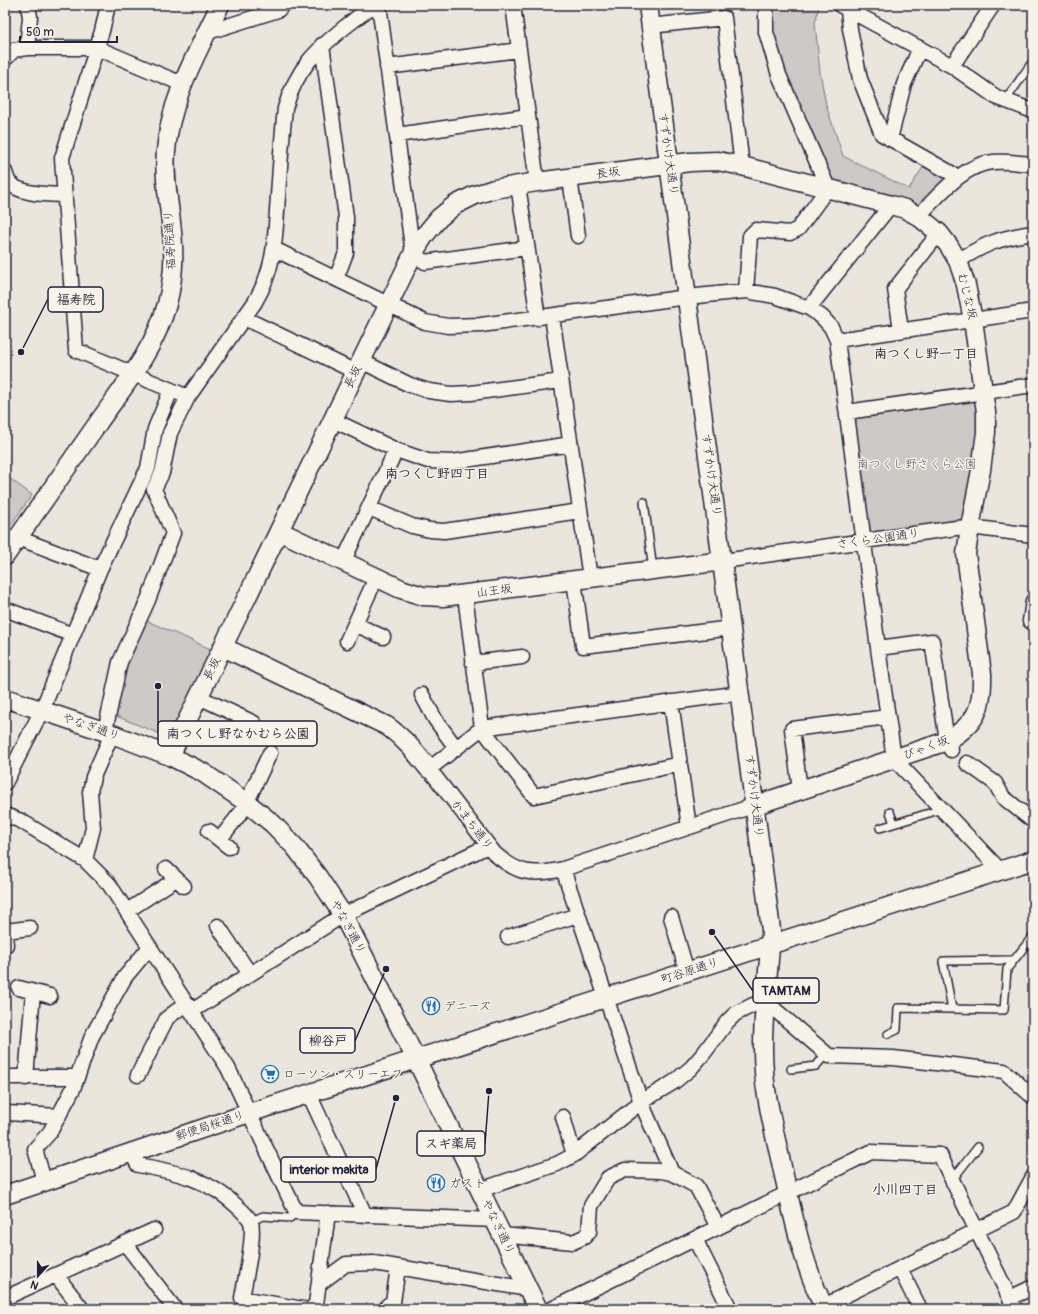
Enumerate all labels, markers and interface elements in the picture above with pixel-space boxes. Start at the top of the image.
scale bar [20,18,117,44]
text: 50 m [26,25,54,40]
street label: すずかけ大通り [655,111,681,197]
street label: 長坂 [595,164,621,182]
street label: 福寿院通り [161,210,179,270]
street label: むじな坂 [954,271,980,321]
callout: 福寿院 [48,287,103,312]
text: 福寿院 [56,292,96,308]
district label: 南つくし野一丁目 [874,346,978,362]
street label: 長坂 [341,363,365,391]
street label: すずかけ大通り [698,432,724,518]
park label: 南つくし野さくら公園 [857,457,977,472]
district label: 南つくし野四丁目 [385,466,489,482]
street label: さくら公園通り [835,526,921,552]
street label: 山王坂 [475,581,513,601]
street label: 長坂 [200,655,224,683]
street label: やなぎ通り [60,710,122,744]
callout: 南つくし野なかむら公園 [158,721,317,746]
text: 南つくし野なかむら公園 [166,726,310,742]
street label: びゃく坂 [901,732,951,764]
street label: すずかけ大通り [741,753,767,839]
street label: かまち通り [448,797,496,853]
street label: やなぎ通り [327,897,369,957]
street label: 町谷原通り [659,955,721,987]
callout: TAMTAM [753,978,819,1003]
text: TAMTAM [760,983,811,999]
restaurant icon: デニーズ [421,996,441,1016]
place label: デニーズ [444,999,491,1014]
callout: 柳谷戸 [300,1028,355,1053]
text: 柳谷戸 [308,1033,348,1049]
supermarket icon: ローソン・スリーエフ [260,1064,280,1084]
place label: ローソン・スリーエフ [283,1067,403,1082]
street label: 郵便局桜通り [173,1108,247,1144]
callout: スギ薬局 [417,1131,485,1156]
text: スギ薬局 [425,1136,477,1152]
callout: interior makita [281,1157,376,1182]
text: interior makita [289,1162,369,1178]
restaurant icon: ガスト [426,1173,446,1193]
place label: ガスト [449,1176,486,1191]
district label: 小川四丁目 [872,1182,938,1198]
street label: やなぎ通り [478,1197,518,1257]
north arrow [18,1256,58,1296]
text: N [28,1277,40,1292]

